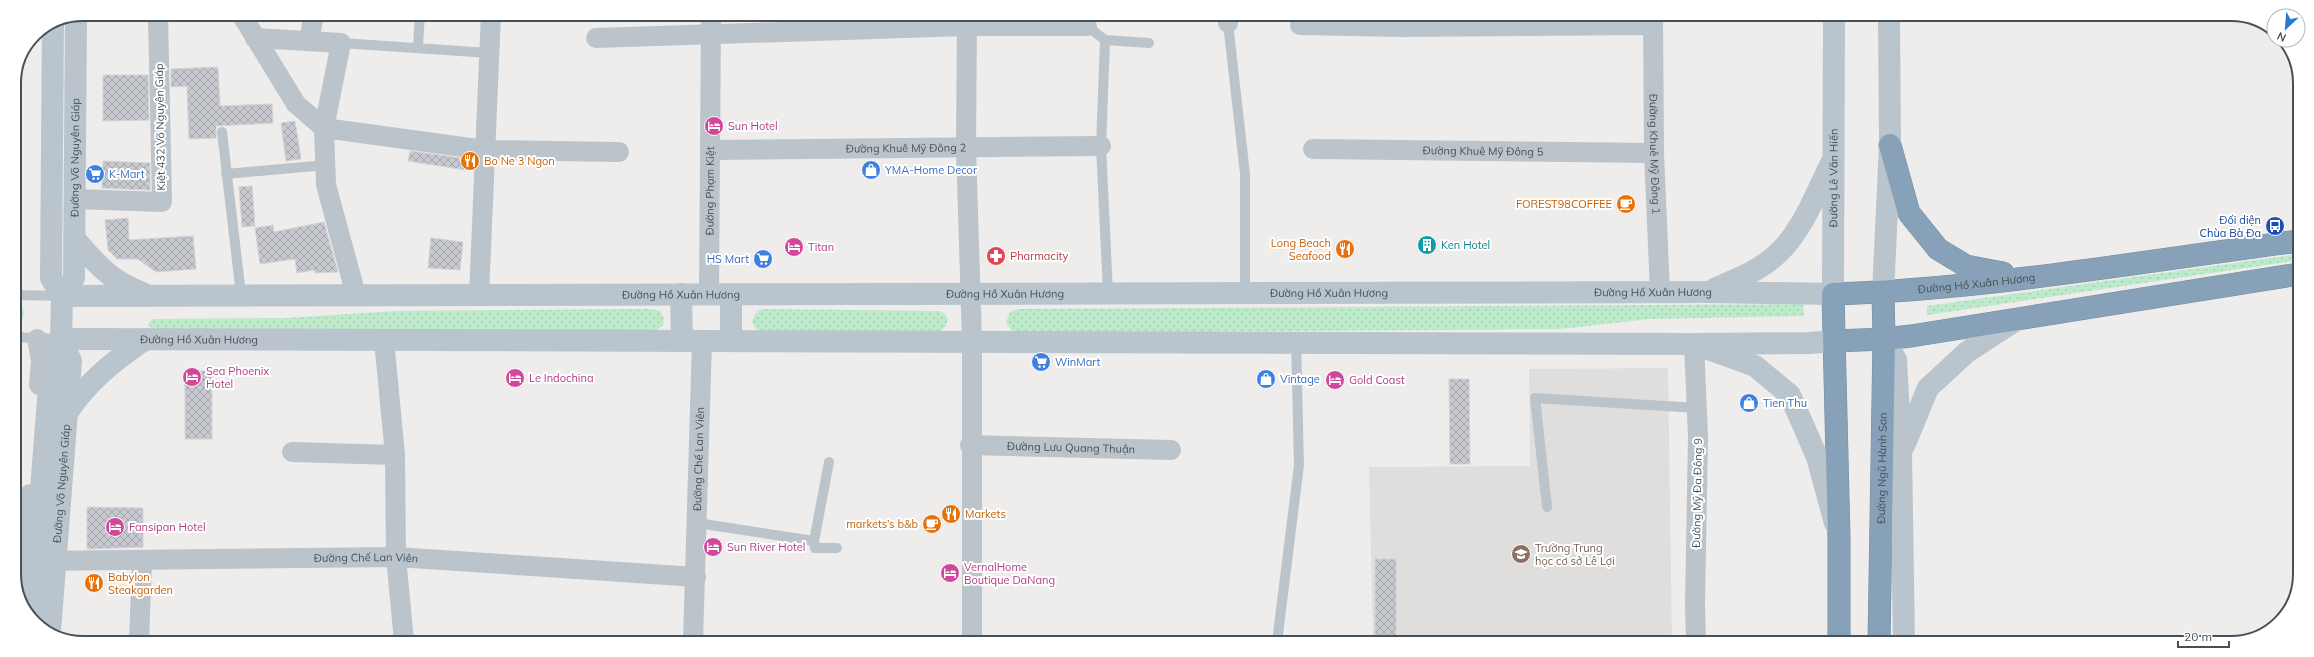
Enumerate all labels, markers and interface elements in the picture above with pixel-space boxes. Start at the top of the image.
north arrow [2266,8,2306,48]
text: N [2275,29,2288,45]
street label: Kiệt 432 Võ Nguyên Giáp [152,63,168,191]
street label: Đường Khuê Mỹ Đông 1 [1647,94,1664,215]
street label: Đường Võ Nguyên Giáp [67,98,82,217]
hotel icon: Sun Hotel [703,115,725,137]
place label: Sun Hotel [728,119,778,133]
street label: Đường Lê Văn Hiến [1826,129,1841,227]
street label: Đường Khuê Mỹ Đông 2 [846,140,967,156]
street label: Đường Khuê Mỹ Đông 5 [1423,143,1544,159]
street label: Đường Phạm Kiệt [702,146,717,236]
restaurant icon: Bo Ne 3 Ngon [459,150,481,172]
place label: Bo Ne 3 Ngon [484,154,555,168]
shop icon: YMA-Home Decor [860,159,882,181]
supermarket icon: K-Mart [84,163,106,185]
place label: YMA-Home Decor [884,163,977,177]
place label: K-Mart [109,167,145,181]
cafe icon: FOREST98COFFEE [1615,193,1637,215]
place label: FOREST98COFFEE [1516,197,1612,211]
place label: Đối diện Chùa Bà Đa [2199,213,2261,240]
bus stop icon: Đối diện Chùa Bà Đa [2264,215,2286,237]
building icon: Ken Hotel [1416,234,1438,256]
hotel icon: Titan [783,236,805,258]
place label: Long Beach Seafood [1271,236,1331,263]
restaurant icon: Long Beach Seafood [1334,238,1356,260]
place label: Ken Hotel [1441,238,1490,252]
place label: Titan [808,240,834,254]
pharmacy icon: Pharmacity [985,245,1007,267]
supermarket icon: HS Mart [752,248,774,270]
place label: Pharmacity [1010,249,1068,263]
place label: HS Mart [707,252,749,266]
street label: Đường Hồ Xuân Hương [1917,270,2036,296]
street label: Đường Hồ Xuân Hương [1594,285,1712,299]
street label: Đường Hồ Xuân Hương [1270,286,1388,300]
street label: Đường Hồ Xuân Hương [622,287,740,302]
street label: Đường Hồ Xuân Hương [946,287,1064,301]
street label: Đường Hồ Xuân Hương [140,332,258,347]
supermarket icon: WinMart [1030,351,1052,373]
place label: WinMart [1055,355,1101,369]
place label: Sea Phoenix Hotel [206,364,269,391]
hotel icon: Sea Phoenix Hotel [181,366,203,388]
hotel icon: Le Indochina [504,367,526,389]
shop icon: Vintage [1255,368,1277,390]
hotel icon: Gold Coast [1324,369,1346,391]
place label: Le Indochina [529,371,594,385]
place label: Vintage [1280,372,1320,386]
place label: Gold Coast [1349,373,1405,387]
shop icon: Tien Thu [1738,392,1760,414]
place label: Tien Thu [1763,396,1807,410]
street label: Đường Chế Lan Viên [690,407,707,511]
street label: Đường Ngũ Hành Sơn [1874,412,1890,524]
street label: Đường Võ Nguyên Giáp [50,423,73,543]
street label: Đường Mỹ Đa Đông 9 [1689,438,1705,548]
street label: Đường Lưu Quang Thuận [1007,439,1135,456]
restaurant icon: Markets [940,503,962,525]
place label: Markets [965,507,1006,521]
cafe icon: markets’s b&b [921,513,943,535]
hotel icon: Fansipan Hotel [104,516,126,538]
place label: markets’s b&b [846,517,918,531]
place label: Fansipan Hotel [129,520,206,534]
hotel icon: Sun River Hotel [702,536,724,558]
place label: Sun River Hotel [727,540,805,554]
place label: Trường Trung học cơ sở Lê Lợi [1535,541,1615,568]
school or university icon: Trường Trung học cơ sở Lê Lợi [1510,543,1532,565]
street label: Đường Chế Lan Viên [314,550,419,565]
place label: VernalHome Boutique DaNang [964,560,1055,587]
hotel icon: VernalHome Boutique DaNang [939,562,961,584]
place label: Babylon Steakgarden [108,570,173,597]
restaurant icon: Babylon Steakgarden [83,572,105,594]
scale bar [2178,623,2229,649]
text: 20 m [2184,629,2212,644]

